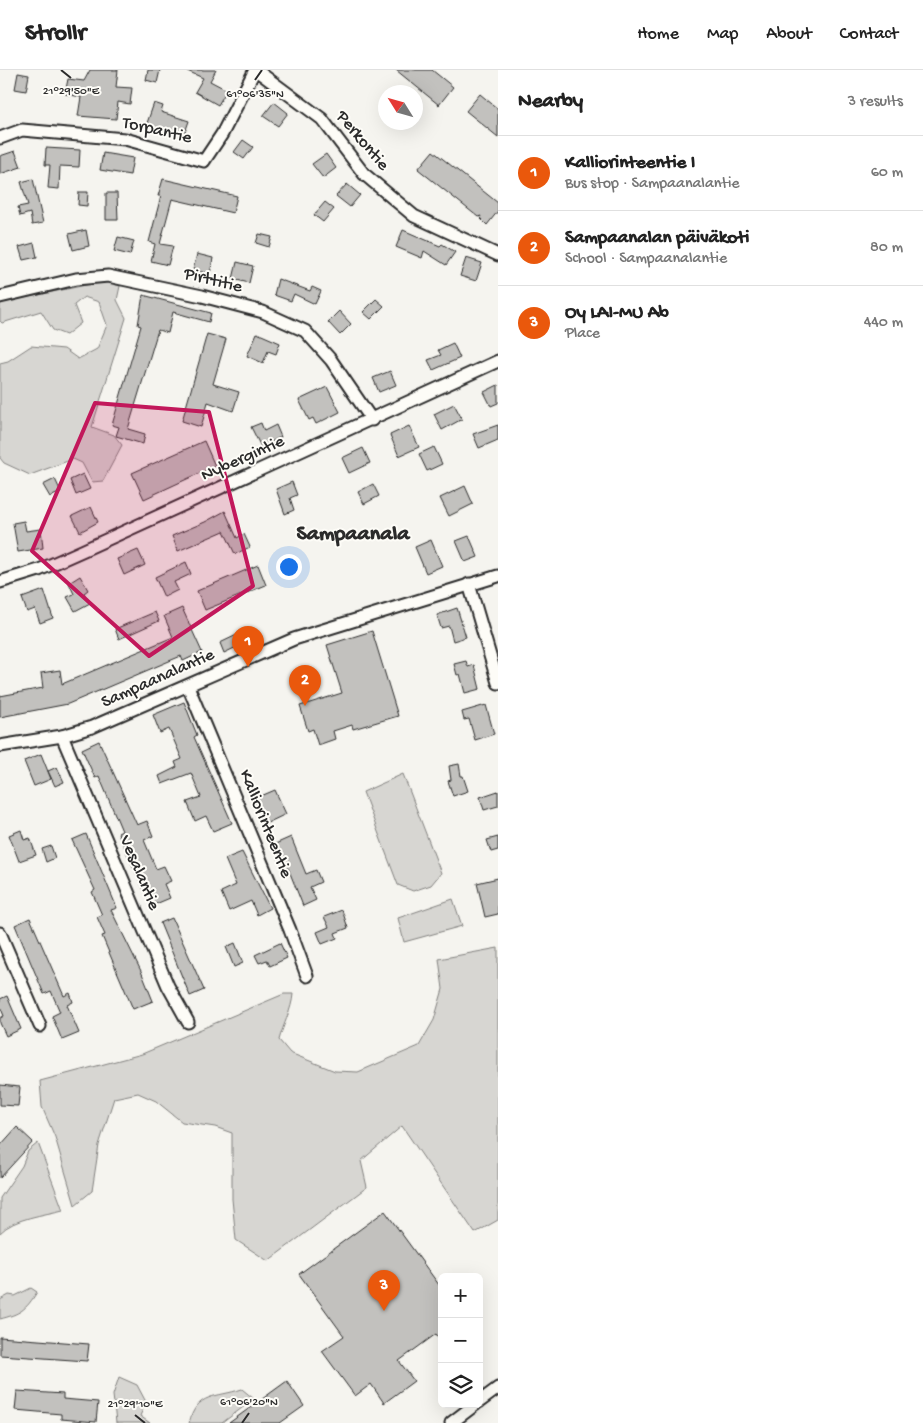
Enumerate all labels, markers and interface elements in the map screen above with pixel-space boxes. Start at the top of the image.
text: Strollr [25,20,86,49]
text: Home [637,24,679,45]
text: Map [707,24,738,45]
text: About [766,24,812,45]
text: Contact [840,24,898,45]
text: 21°29'50"E [43,85,100,99]
north arrow [378,85,423,130]
text: 61°06'35"N [226,88,284,102]
text: Nearby [518,90,583,115]
text: 3 results [848,93,903,112]
street label: Perkontie [330,106,394,176]
street label: Torpantie [119,113,194,149]
text: Kalliorinteentie I [565,152,695,175]
text: 1 [531,164,537,183]
text: 60 m [871,164,903,183]
text: Bus stop · Sampaanalantie [565,175,740,194]
text: Sampaanalan päiväkoti [565,227,749,250]
text: 2 [530,239,538,258]
text: 80 m [870,239,903,258]
text: School · Sampaanalantie [565,250,727,269]
street label: Pirttitie [181,263,245,299]
text: Oy LAI-MU Ab [565,302,669,325]
text: 3 [530,314,538,333]
text: 440 m [864,314,903,333]
text: Place [565,325,600,344]
street label: Nybergintie [198,431,289,487]
district label: Sampaanala [296,522,411,548]
your location [276,554,302,580]
pin: 1 [232,626,264,667]
street label: Sampaanalantie [98,644,218,713]
pin: 2 [289,665,321,706]
street label: Kalliorinteentie [234,767,297,882]
street label: Vesalantie [114,832,164,914]
pin: 3 [368,1270,400,1311]
map controls [438,1273,483,1408]
button: + [438,1273,483,1318]
button: − [438,1318,483,1363]
button: layers [438,1363,483,1408]
text: 61°06'20"N [220,1396,278,1410]
text: 21°29'10"E [107,1398,163,1412]

